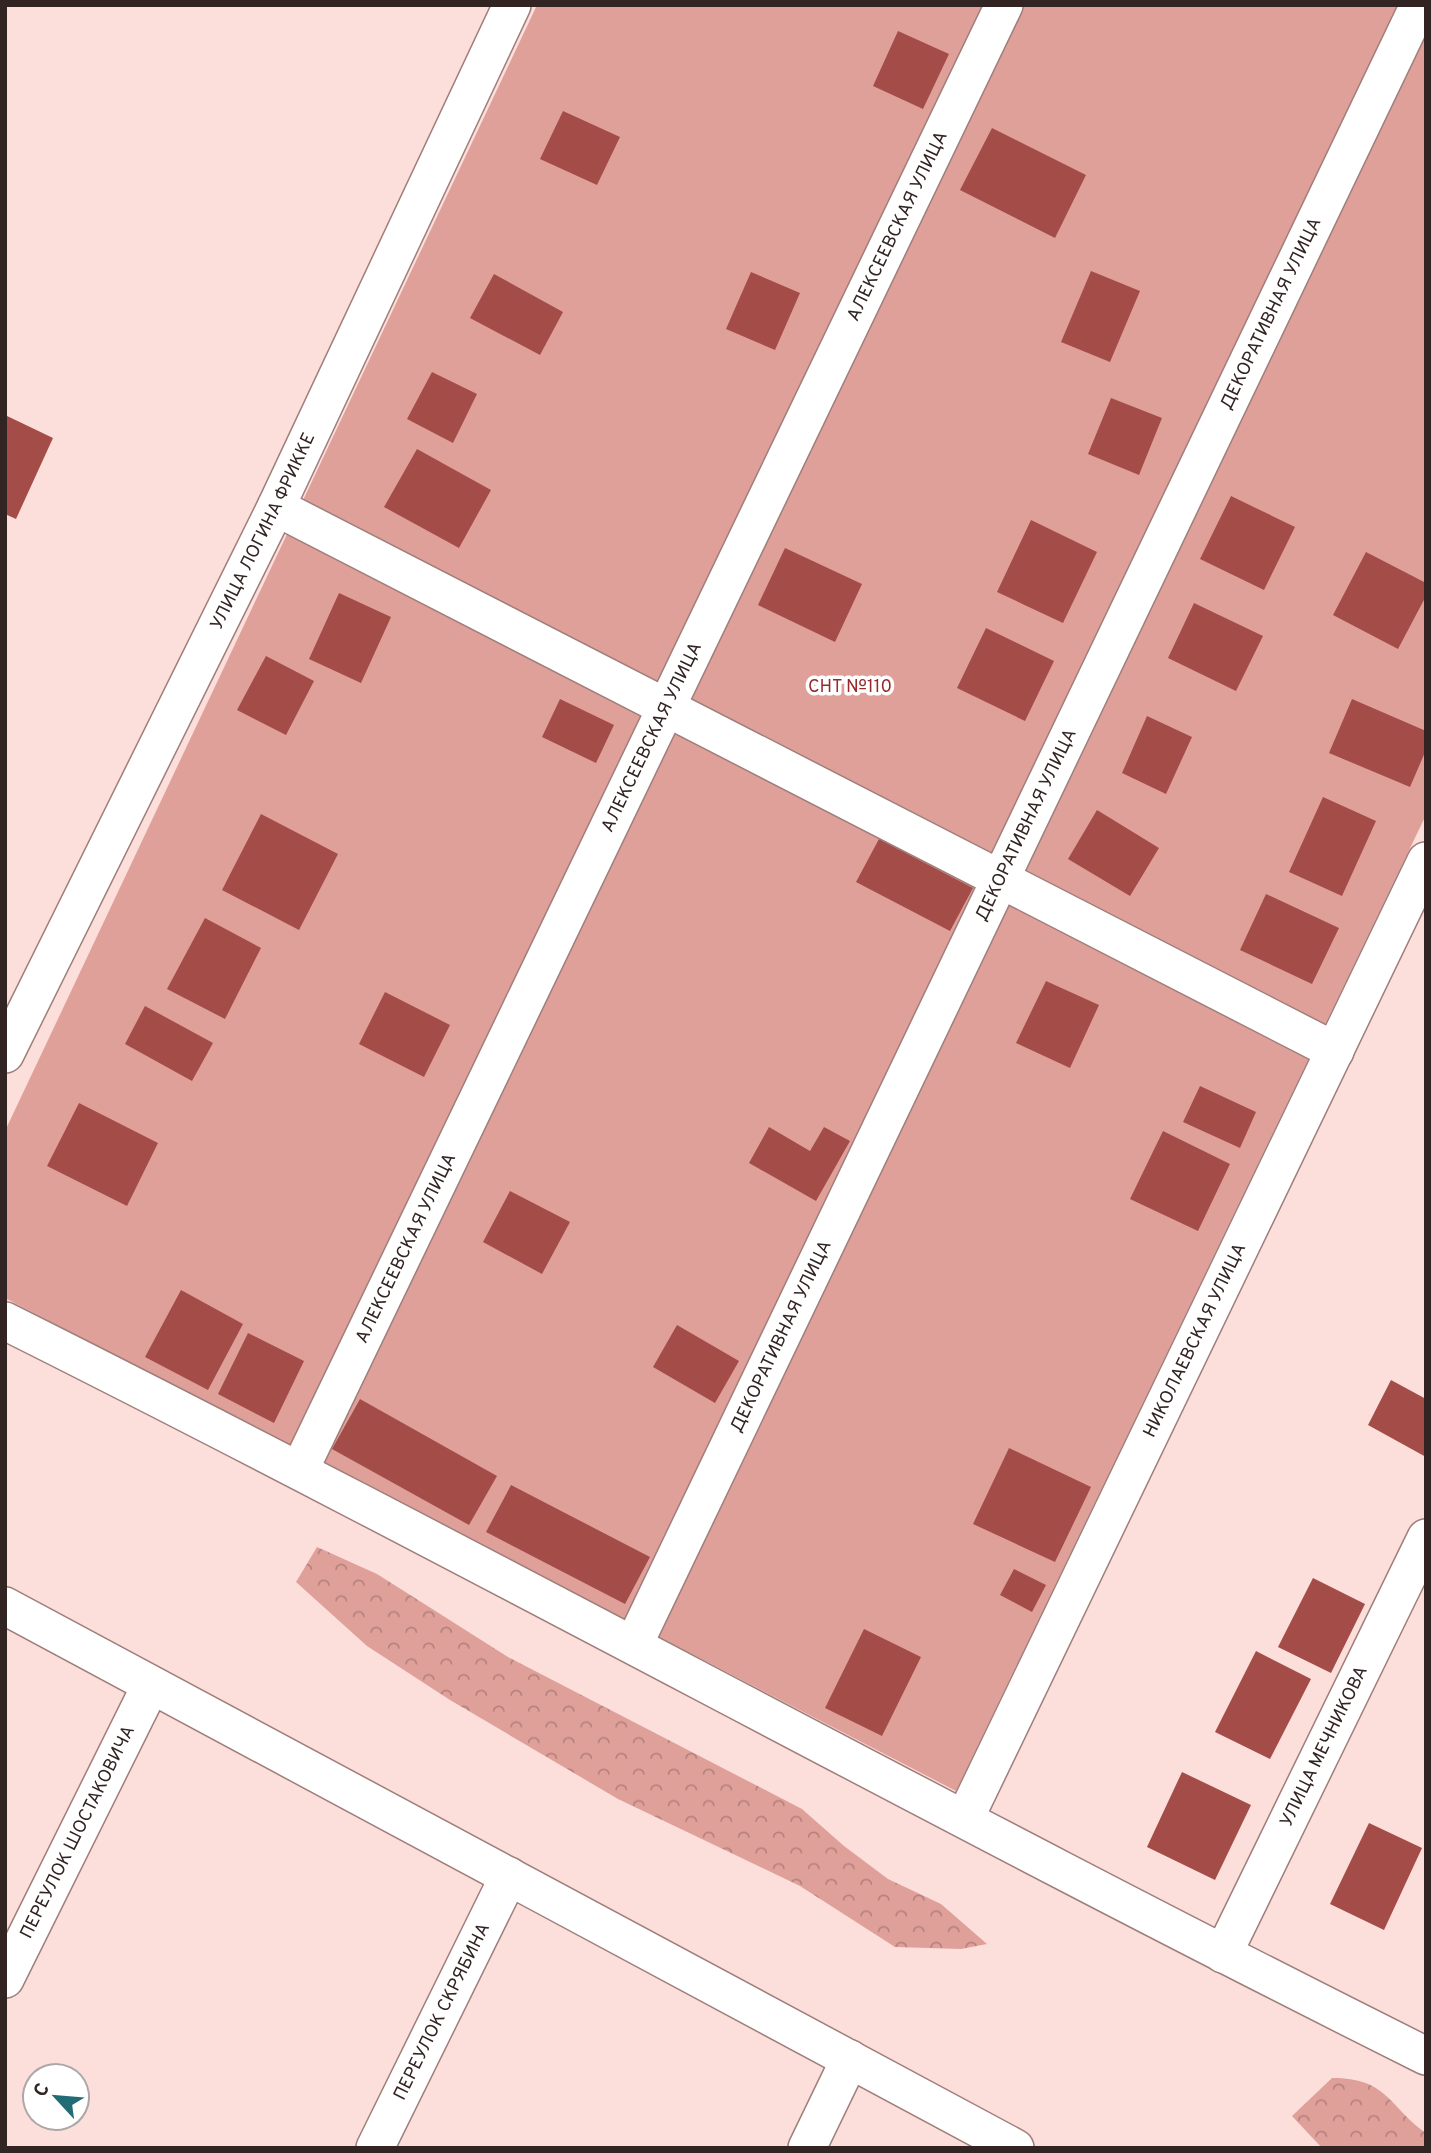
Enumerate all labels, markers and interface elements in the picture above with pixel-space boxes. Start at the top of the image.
street label: АЛЕКСЕЕВСКАЯ УЛИЦА [842,127,953,325]
street label: ДЕКОРАТИВНАЯ УЛИЦА [1215,214,1327,414]
street label: УЛИЦА ЛОГИНА ФРИККЕ [205,429,321,634]
street label: АЛЕКСЕЕВСКАЯ УЛИЦА [596,638,707,836]
park label: СНТ №110 [808,676,892,699]
street label: ДЕКОРАТИВНАЯ УЛИЦА [970,725,1082,925]
street label: АЛЕКСЕЕВСКАЯ УЛИЦА [351,1149,462,1347]
street label: ДЕКОРАТИВНАЯ УЛИЦА [725,1236,837,1436]
street label: НИКОЛАЕВСКАЯ УЛИЦА [1138,1240,1252,1441]
street label: УЛИЦА МЕЧНИКОВА [1275,1662,1373,1831]
street label: ПЕРЕУЛОК ШОСТАКОВИЧА [15,1722,141,1943]
street label: ПЕРЕУЛОК СКРЯБИНА [389,1919,496,2104]
north arrow [21,2062,91,2132]
text: С [29,2080,56,2101]

